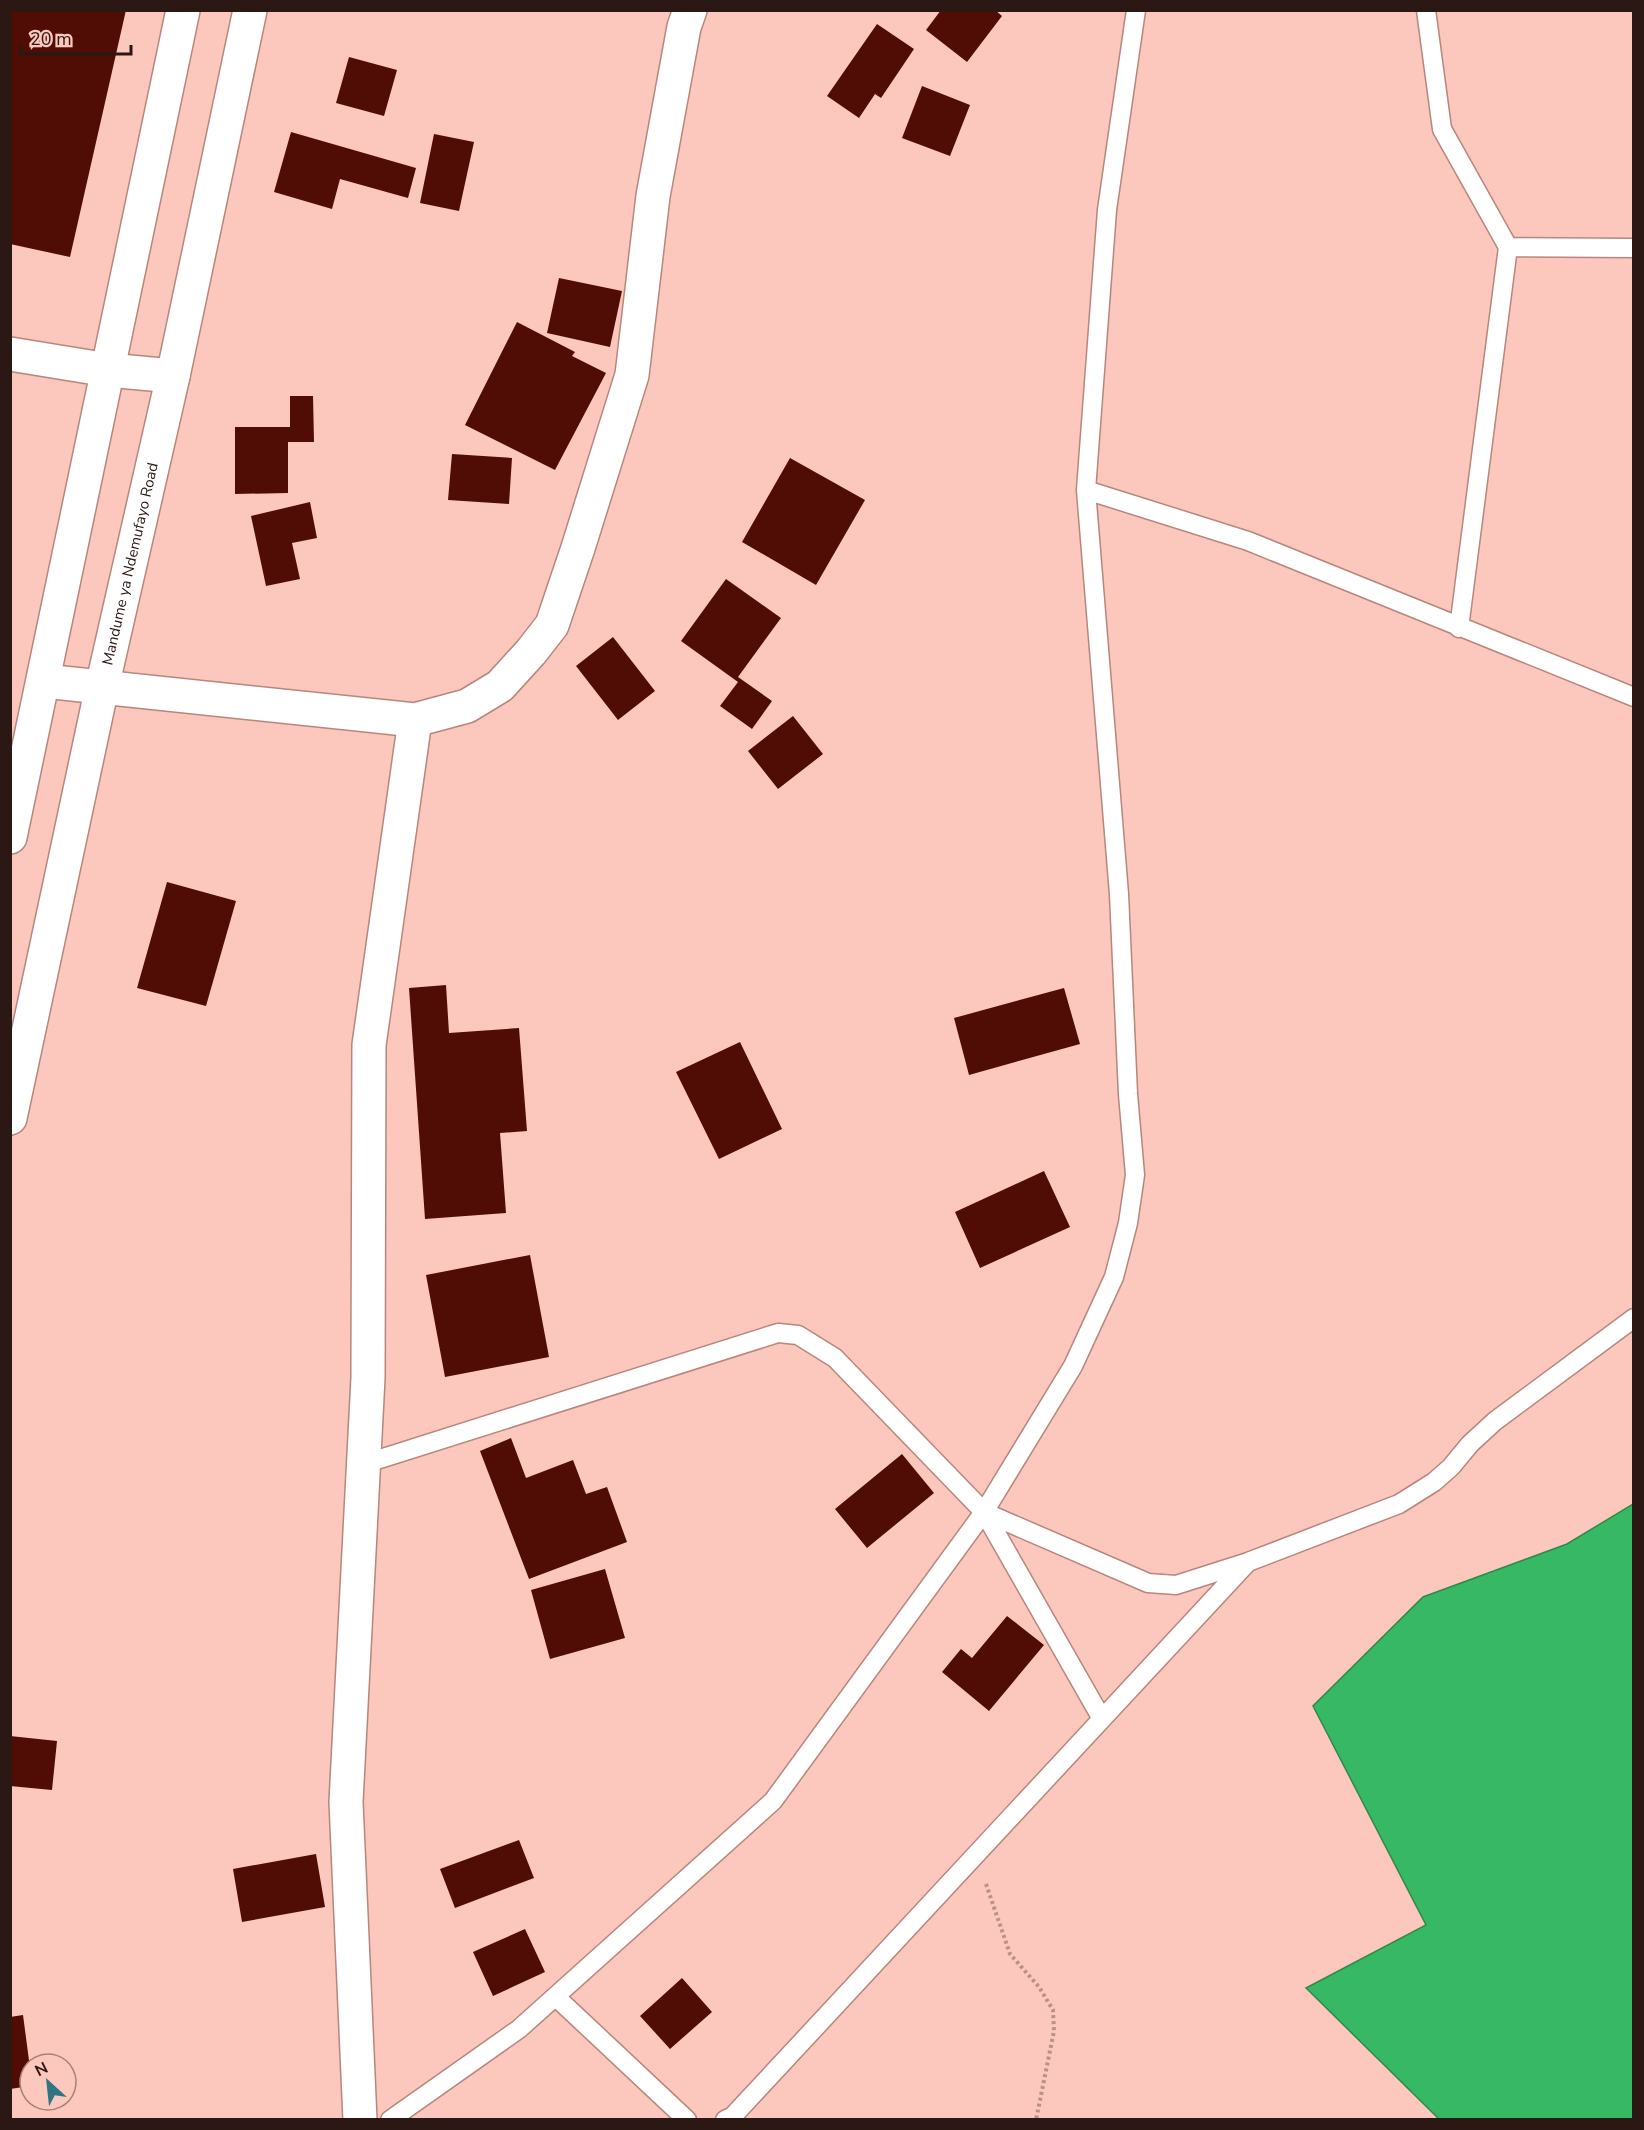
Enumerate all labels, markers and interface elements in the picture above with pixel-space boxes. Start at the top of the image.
scale bar [21,18,130,56]
text: 20 m [30,27,72,51]
street label: Mandume ya Ndemufayo Road [97,461,163,667]
north arrow [18,2052,78,2112]
text: N [31,2057,52,2082]

